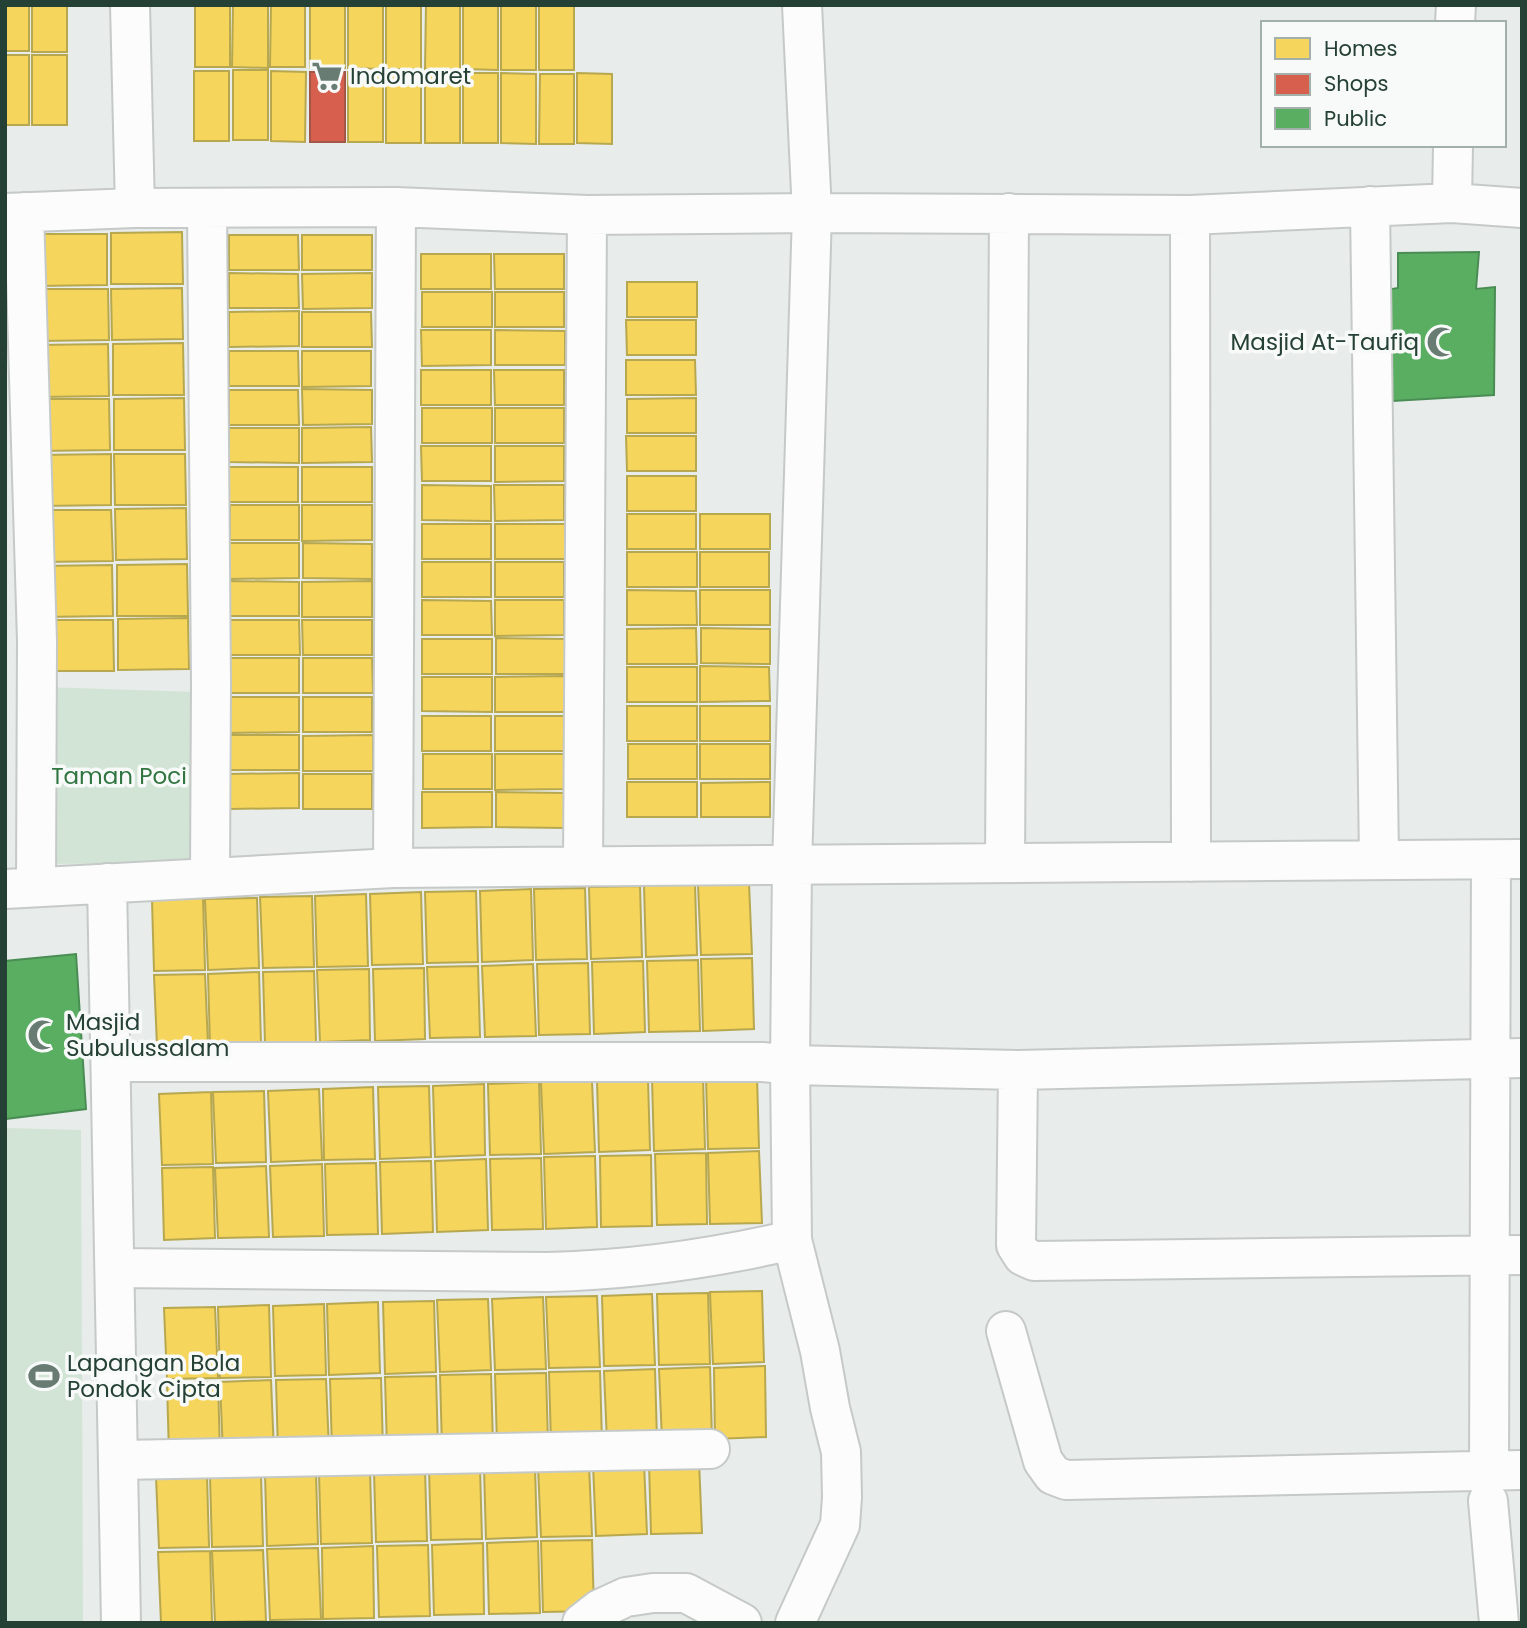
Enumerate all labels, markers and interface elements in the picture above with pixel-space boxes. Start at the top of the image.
legend [1261,21,1506,147]
text: Homes [1324,34,1398,63]
supermarket icon: Indomaret [310,59,344,93]
place label: Indomaret [350,60,471,92]
text: Shops [1324,69,1388,98]
text: Public [1324,104,1387,133]
mosque icon: Masjid At-Taufiq [1425,325,1459,359]
place label: Masjid At-Taufiq [1231,326,1419,358]
park label: Taman Poci [51,760,187,792]
place label: Masjid Subulussalam [66,1006,229,1064]
mosque icon: Masjid Subulussalam [26,1018,60,1052]
place label: Lapangan Bola Pondok Cipta [67,1347,240,1405]
sports icon: Lapangan Bola Pondok Cipta [27,1359,61,1393]

